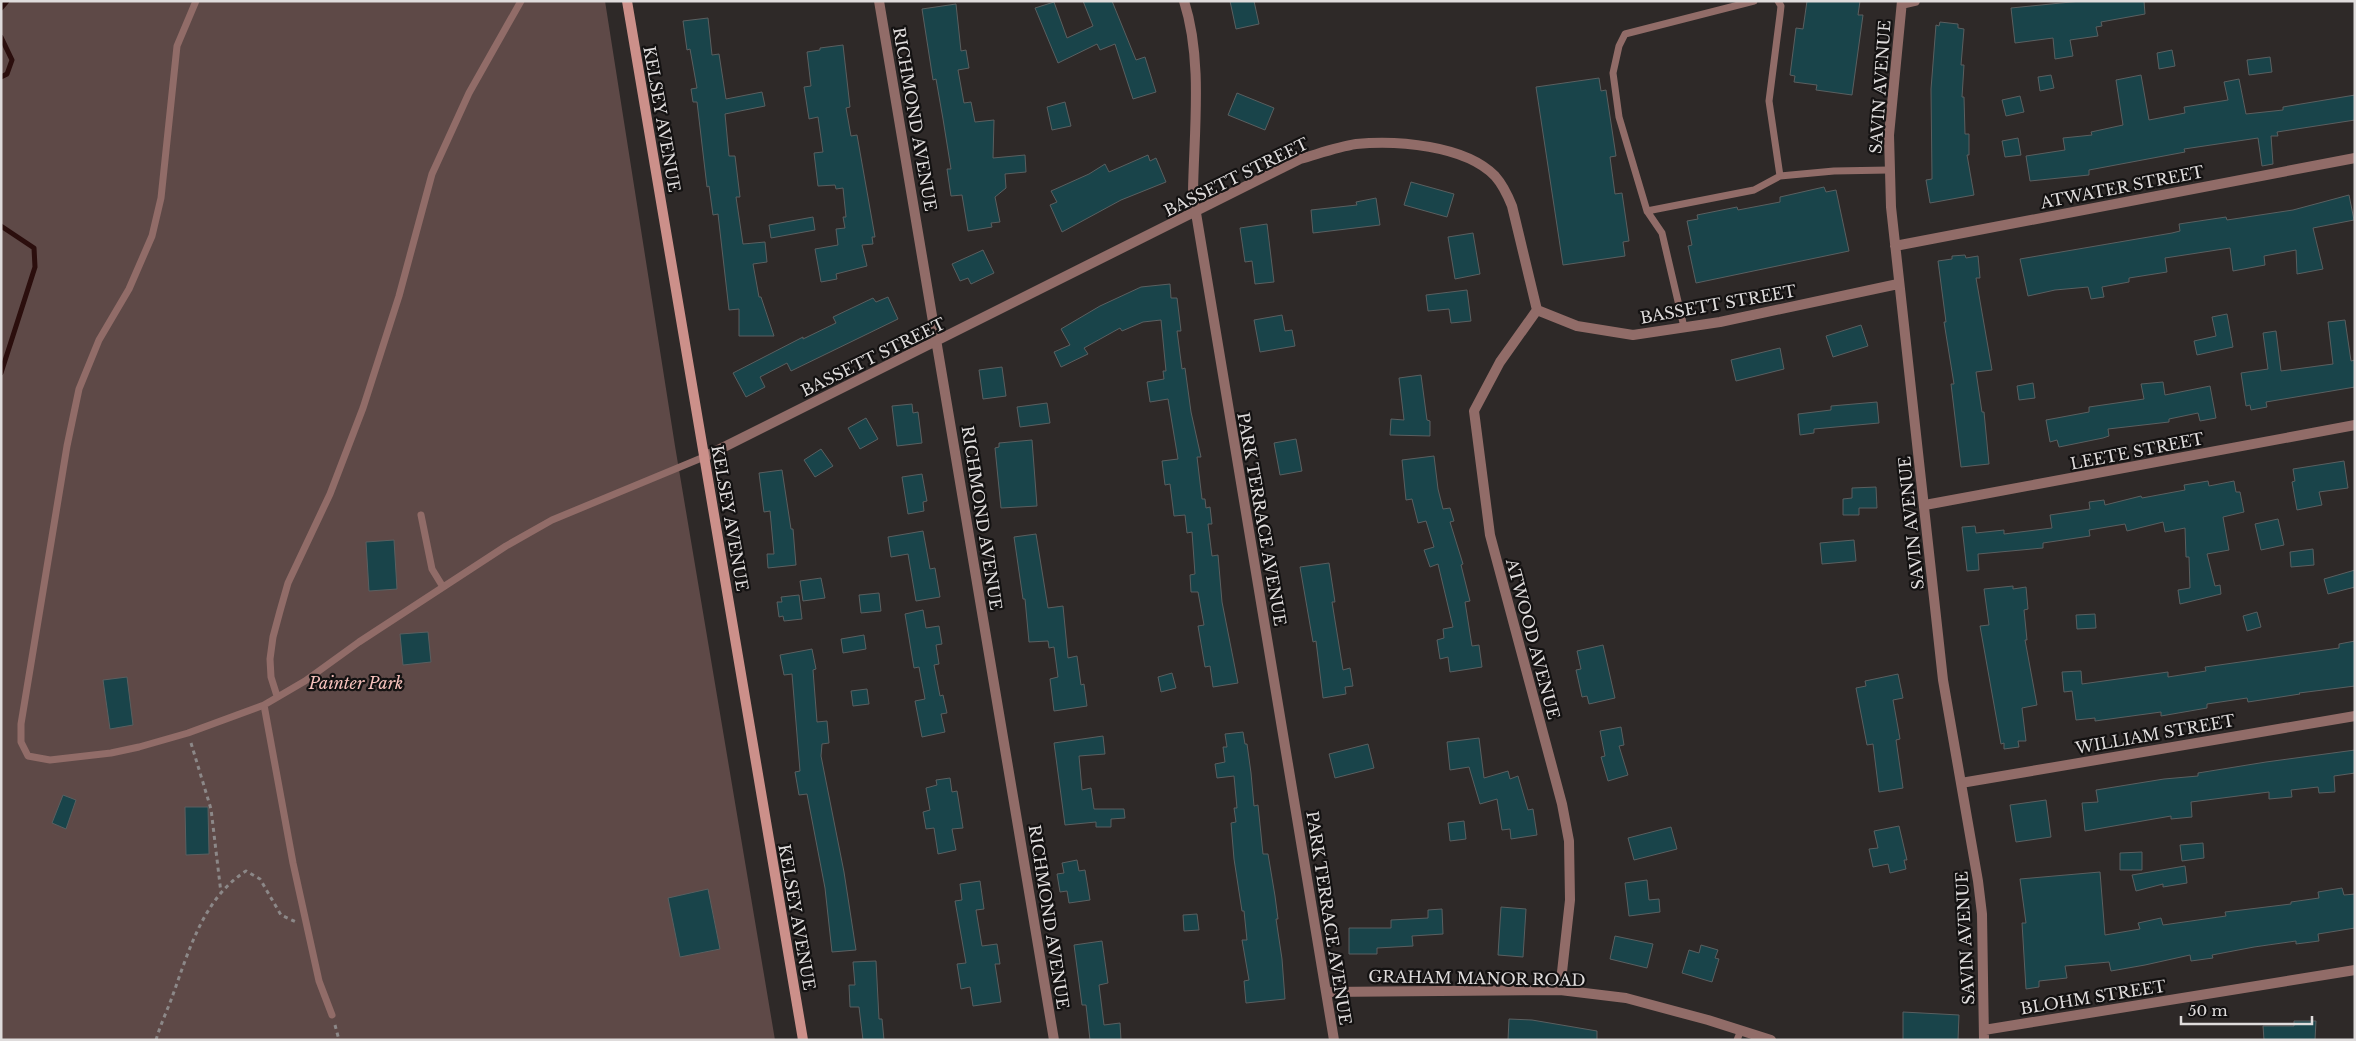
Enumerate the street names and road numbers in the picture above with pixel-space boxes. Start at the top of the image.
street label: SAVIN AVENUE [1865,20,1895,154]
street label: RICHMOND AVENUE [889,25,941,213]
street label: KELSEY AVENUE [639,44,685,194]
street label: BASSETT STREET [1161,133,1312,221]
street label: ATWATER STREET [2038,161,2205,213]
street label: BASSETT STREET [1638,280,1798,328]
street label: BASSETT STREET [798,313,949,401]
street label: PARK TERRACE AVENUE [1233,411,1291,627]
street label: RICHMOND AVENUE [958,424,1006,612]
street label: LEETE STREET [2069,428,2206,474]
street label: KELSEY AVENUE [707,443,753,593]
street label: SAVIN AVENUE [1894,455,1928,591]
street label: ATWOOD AVENUE [1502,555,1564,722]
street label: WILLIAM STREET [2073,710,2236,758]
street label: PARK TERRACE AVENUE [1302,810,1356,1026]
street label: RICHMOND AVENUE [1025,823,1073,1011]
street label: KELSEY AVENUE [774,842,820,992]
street label: SAVIN AVENUE [1952,871,1978,1005]
street label: GRAHAM MANOR ROAD [1368,966,1586,990]
street label: BLOHM STREET [2019,976,2167,1018]

